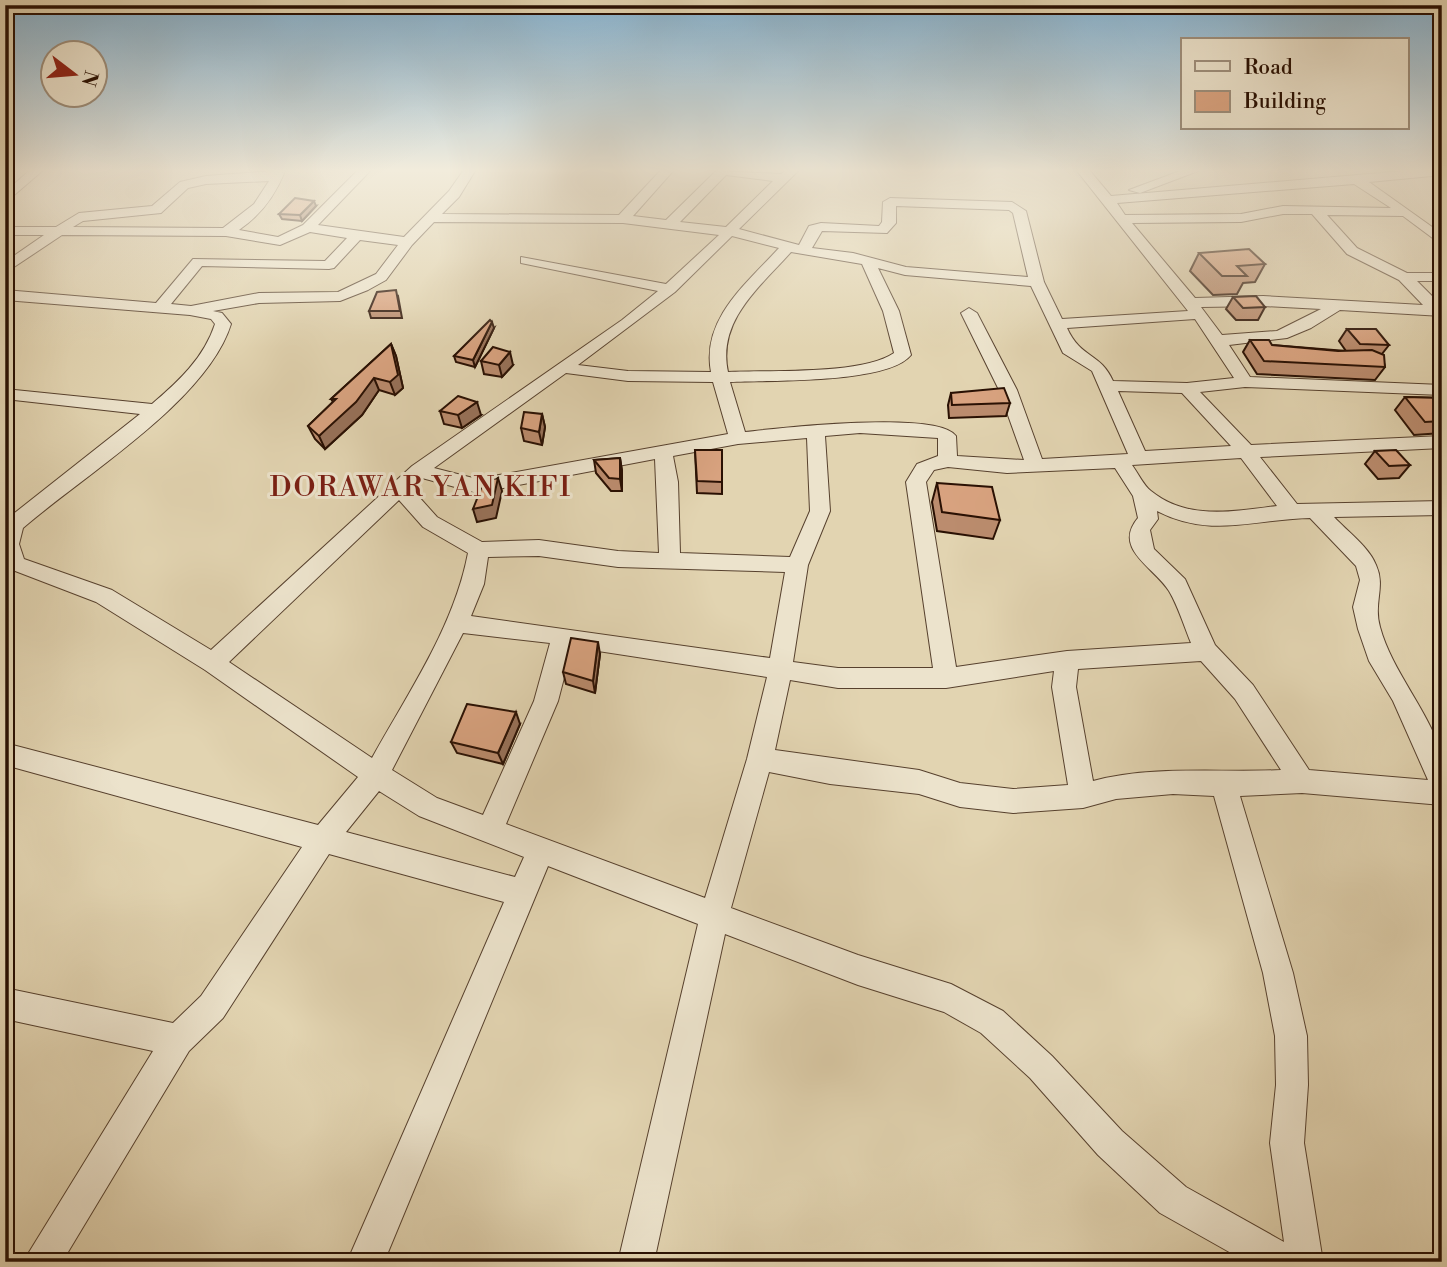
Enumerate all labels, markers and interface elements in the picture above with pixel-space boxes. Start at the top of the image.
north arrow [38,38,108,108]
legend [1181,38,1408,130]
text: Road [1244,55,1293,81]
text: N [76,68,103,89]
text: Building [1243,89,1326,115]
district label: DORAWAR YAN KIFI [270,470,572,505]

